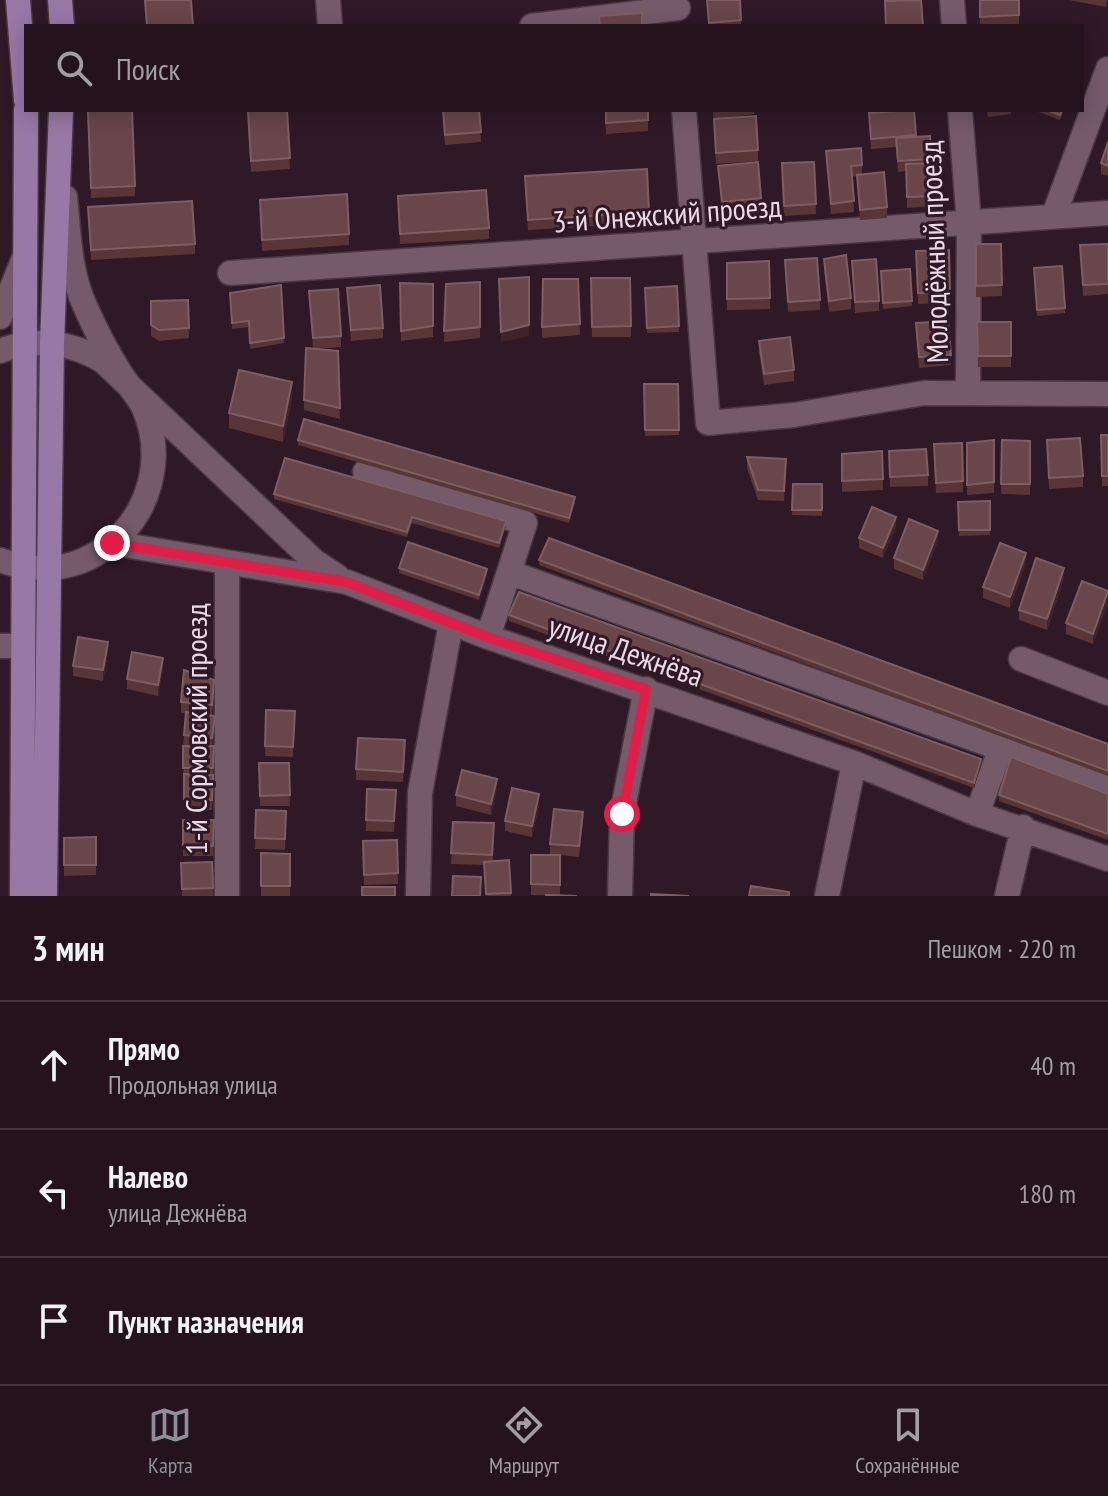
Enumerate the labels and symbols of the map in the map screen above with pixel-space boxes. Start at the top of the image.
street label: Молодёжный проезд [910,140,956,364]
street label: 3-й Онежский проезд [551,186,783,240]
route end [94,525,130,561]
street label: 1-й Сормовский проезд [176,603,215,855]
street label: улица Дежнёва [544,605,708,695]
route start [604,796,640,832]

